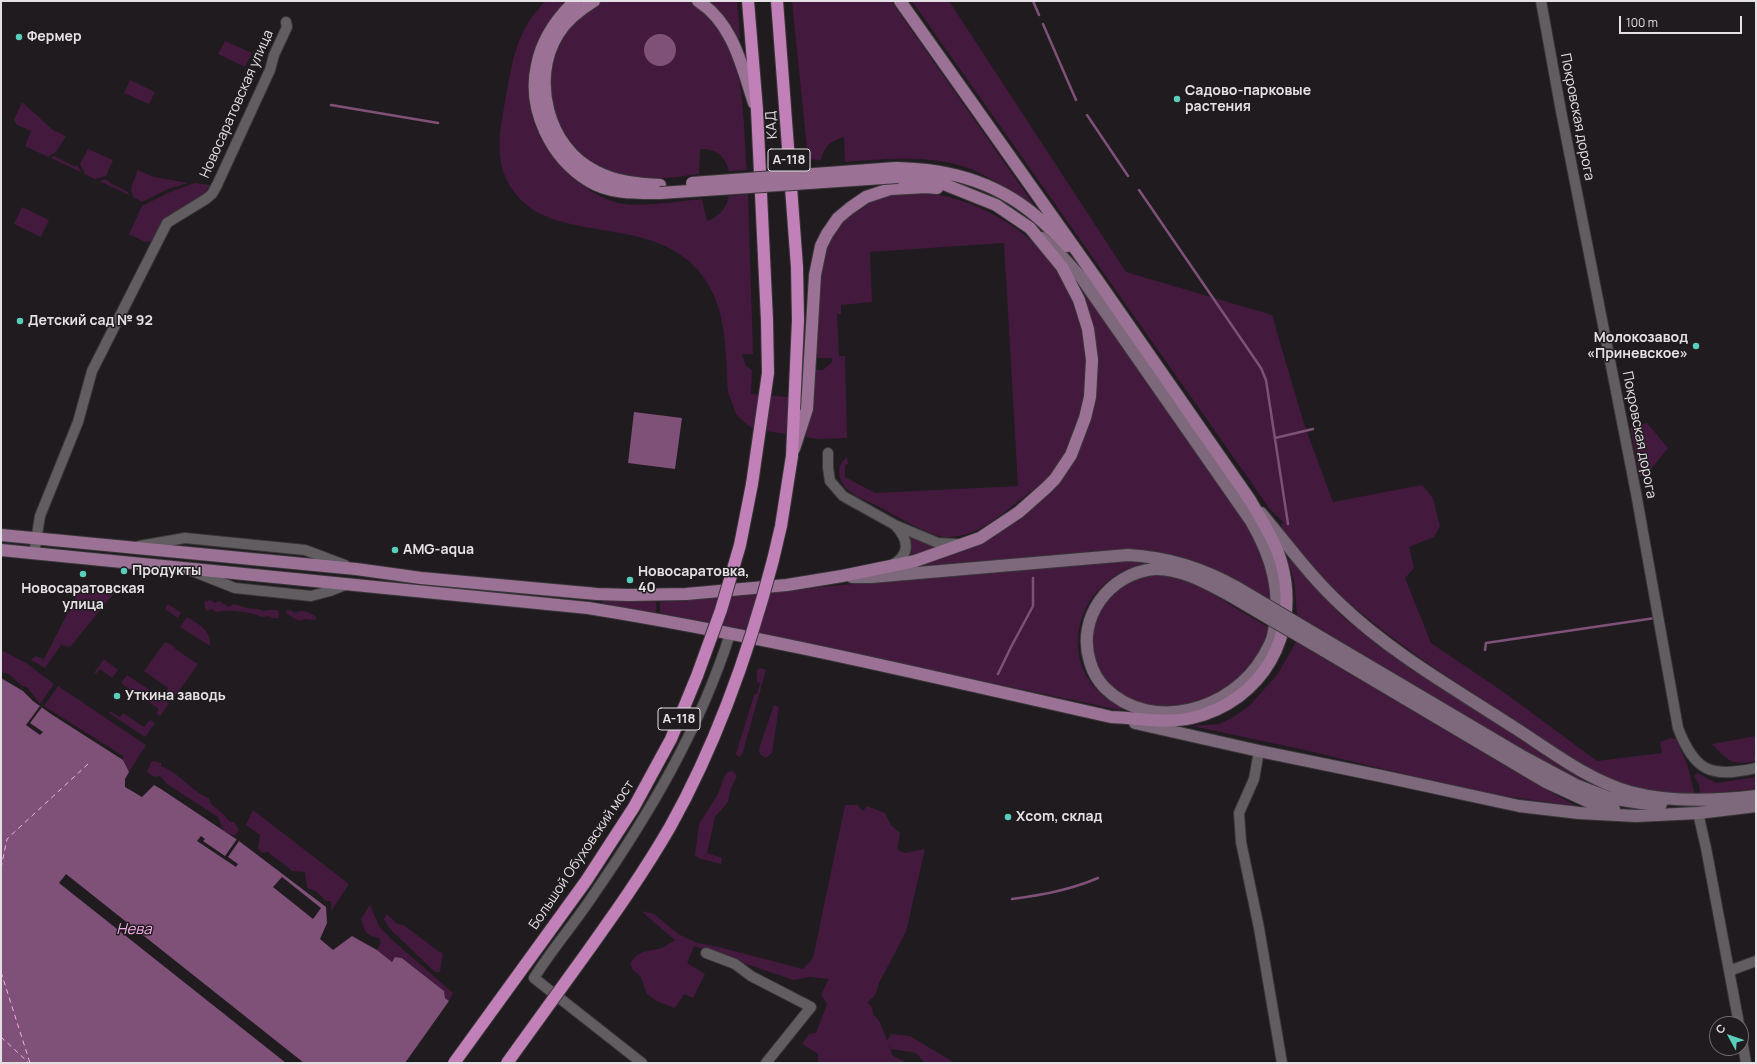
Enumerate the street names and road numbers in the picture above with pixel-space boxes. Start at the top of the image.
street label: Новосаратовская улица [197,27,277,181]
street label: Покровская дорога [1556,52,1598,182]
street label: КАД [763,110,781,140]
road number: А-118 [768,149,810,171]
street label: Покровская дорога [1618,370,1660,500]
road number: А-118 [658,708,700,730]
street label: Большой Обуховский мост [526,777,638,933]

